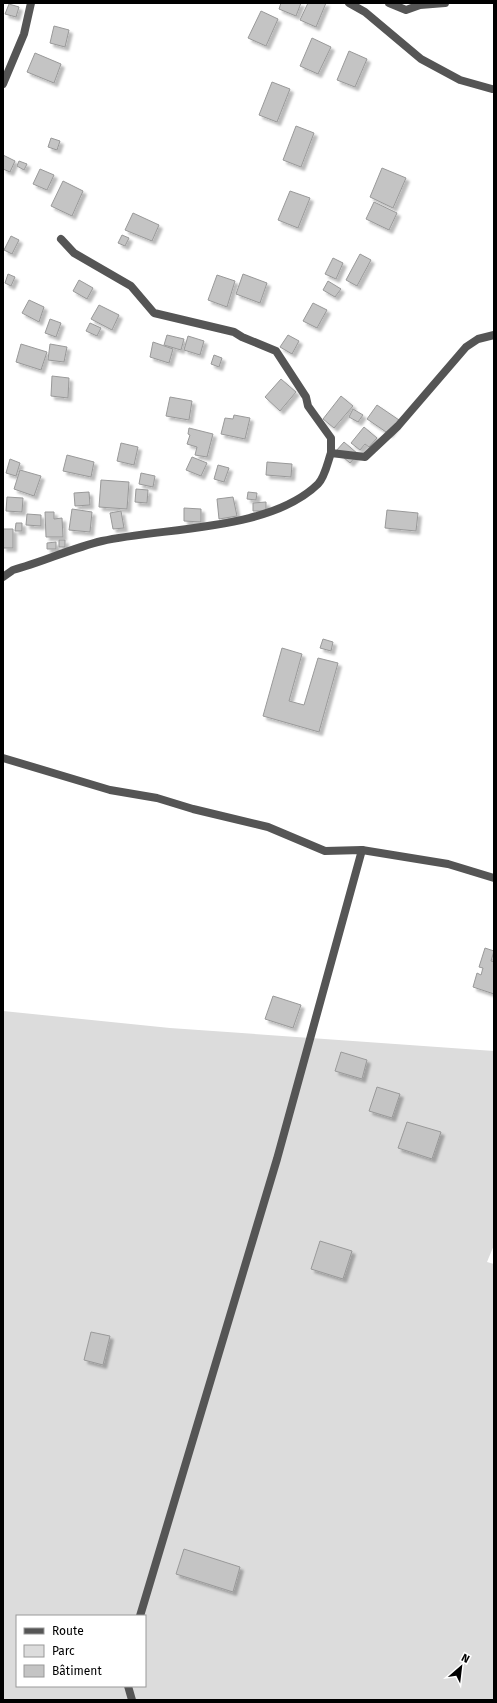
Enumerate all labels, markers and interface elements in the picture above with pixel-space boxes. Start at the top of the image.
legend [16,1615,146,1687]
text: Route [52,1624,84,1638]
text: Parc [52,1644,75,1658]
north arrow [441,1647,481,1687]
text: N [459,1651,472,1666]
text: Bâtiment [52,1664,102,1678]

